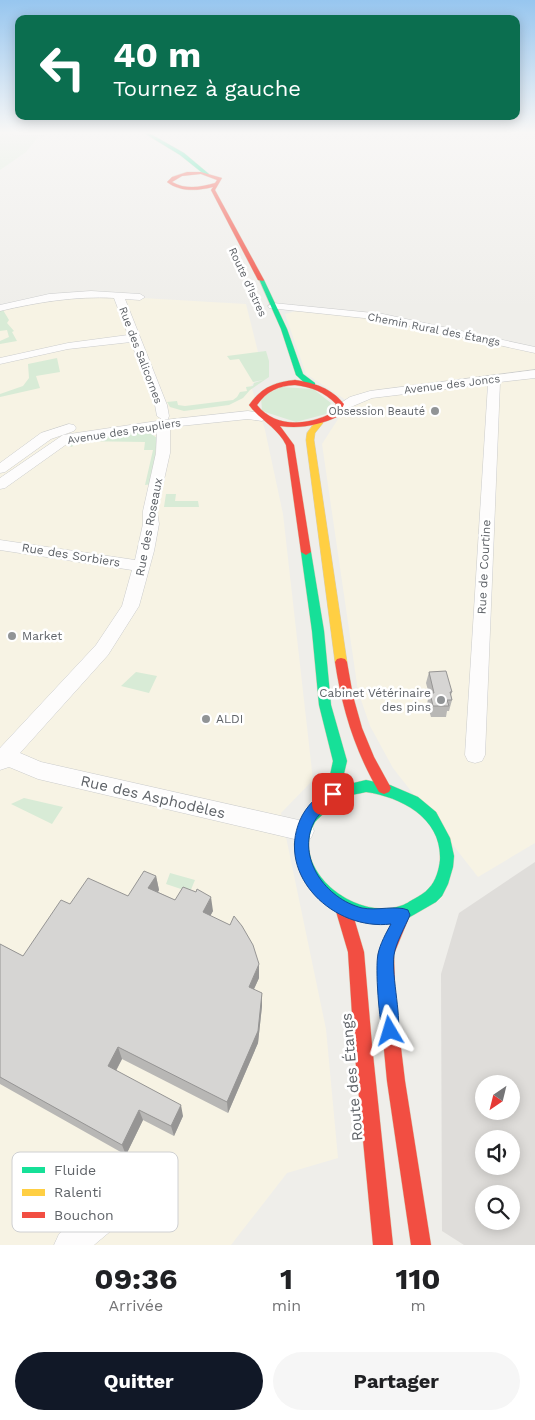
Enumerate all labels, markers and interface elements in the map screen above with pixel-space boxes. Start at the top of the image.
text: 40 m [113,34,201,76]
icon: left [30,35,95,100]
text: Tournez à gauche [113,76,301,101]
street label: Route d'Istres [226,246,269,319]
street label: Rue des Salicornes [116,305,165,406]
street label: Chemin Rural des Étangs [366,309,502,349]
street label: Avenue des Joncs [403,372,501,397]
place label: Obsession Beauté [329,405,425,418]
marker: Obsession Beauté [429,405,441,417]
street label: Avenue des Peupliers [66,416,182,447]
street label: Rue des Roseaux [133,477,165,577]
street label: Rue de Courtine [475,519,493,615]
street label: Rue des Sorbiers [21,540,121,570]
place label: Market [22,629,62,643]
marker: Market [6,630,18,642]
place label: Cabinet Vétérinaire des pins [319,686,431,714]
marker: Cabinet Vétérinaire des pins [435,694,447,706]
place label: ALDI [216,712,243,726]
marker: ALDI [200,713,212,725]
street label: Rue des Asphodèles [79,772,227,822]
pin [312,773,354,815]
icon: arrive [319,780,347,808]
position arrow [363,1004,415,1056]
street label: Route des Étangs [337,1012,367,1142]
north arrow [475,1075,520,1120]
map controls [475,1075,520,1230]
button: sound [475,1130,520,1175]
legend [12,1152,178,1232]
text: Fluide [54,1162,96,1178]
text: Ralenti [54,1184,102,1200]
button: search [475,1185,520,1230]
text: Bouchon [54,1207,114,1223]
text: 09:36 [94,1261,177,1296]
text: 1 [280,1261,293,1296]
text: 110 [396,1261,441,1296]
text: Arrivée [109,1296,163,1315]
text: min [272,1296,301,1315]
text: m [410,1296,426,1315]
button: Quitter [15,1352,263,1410]
button: Partager [273,1352,520,1410]

